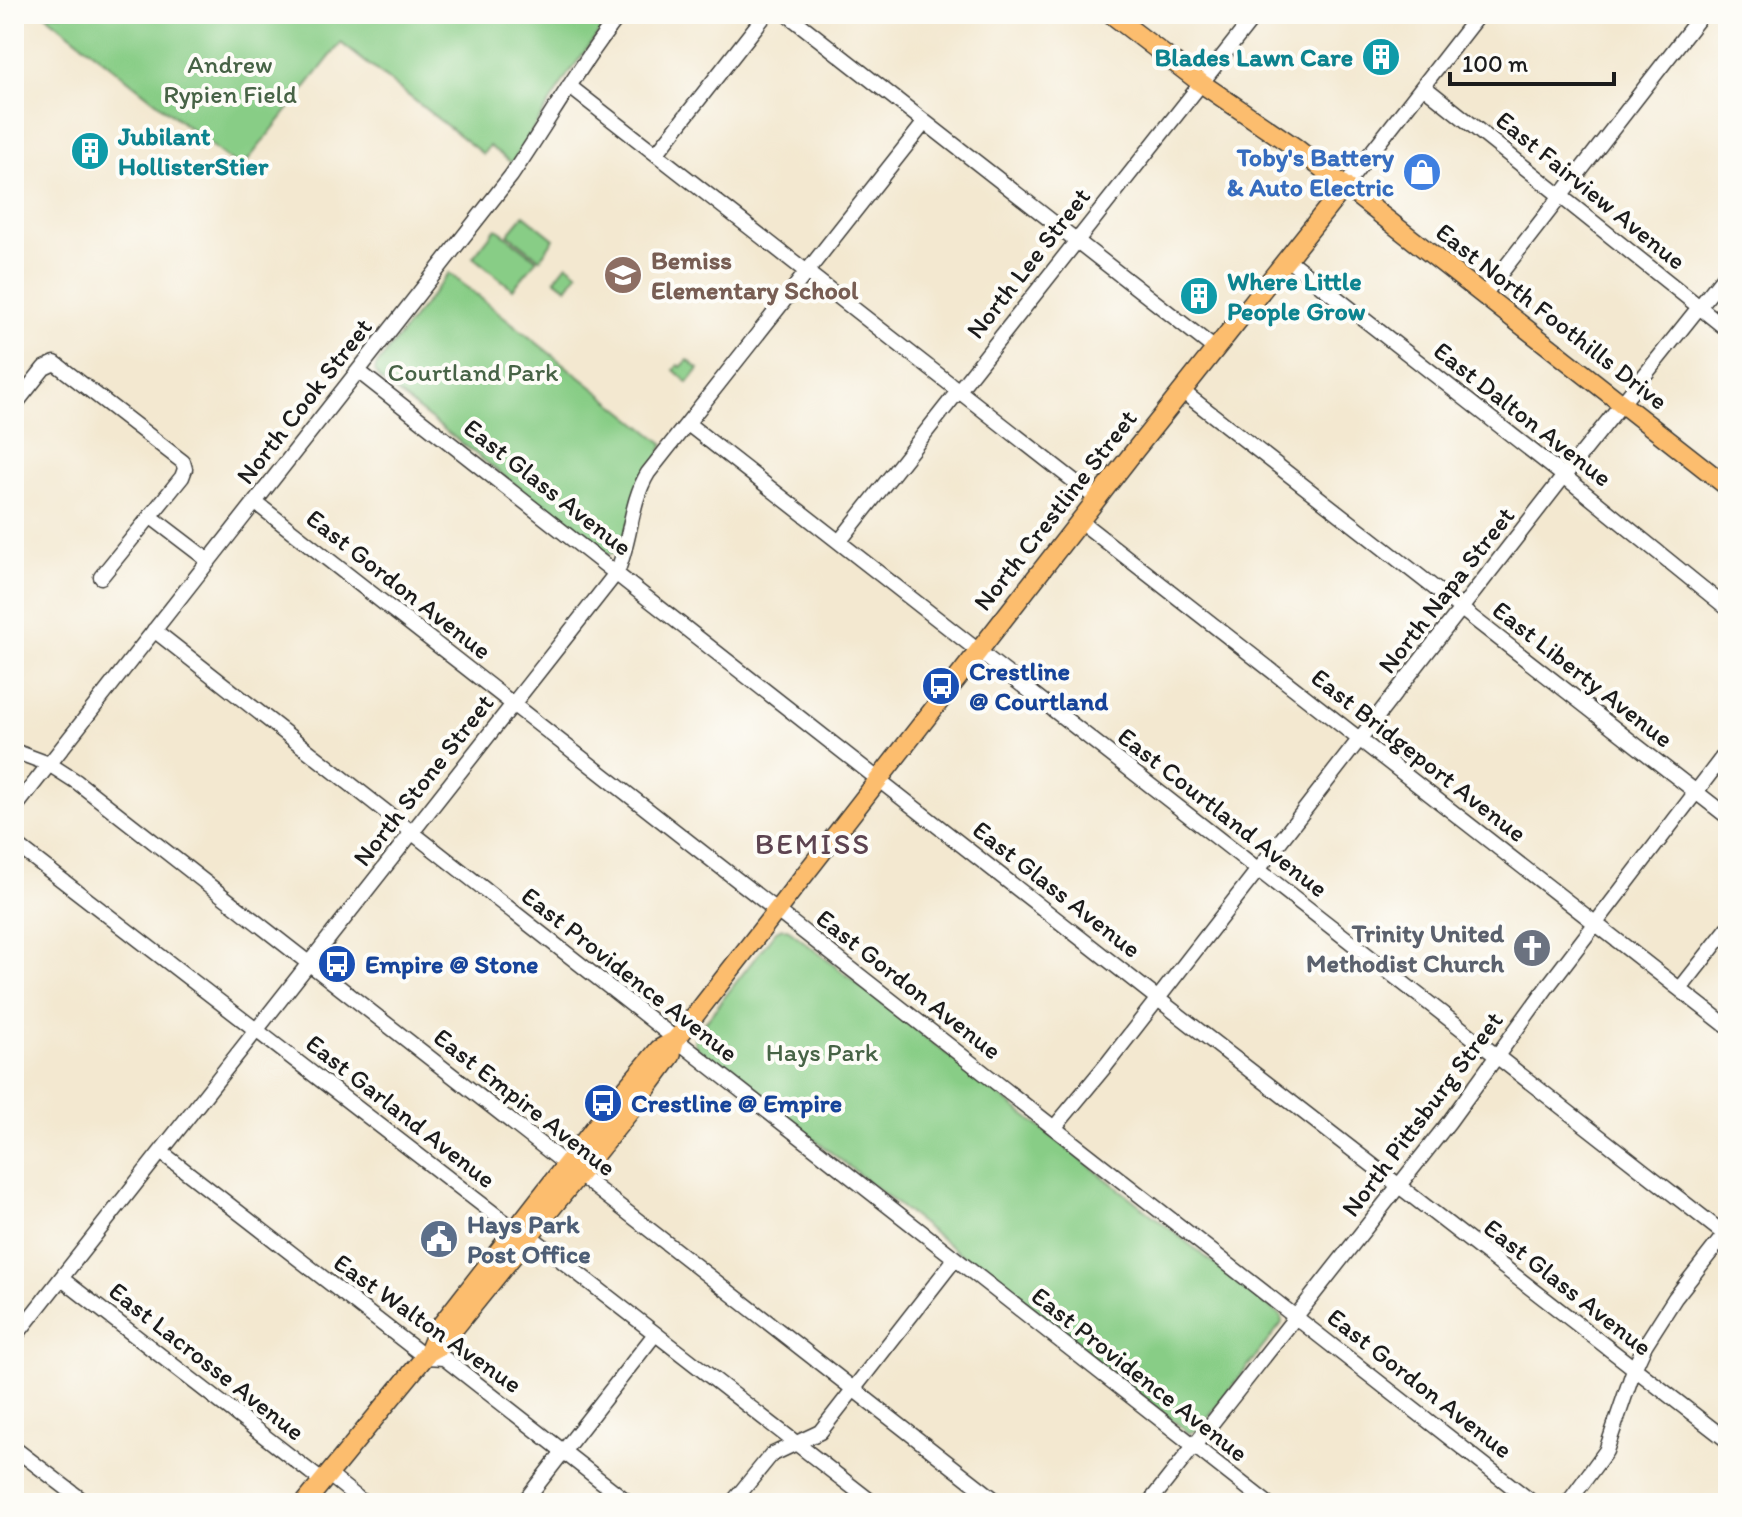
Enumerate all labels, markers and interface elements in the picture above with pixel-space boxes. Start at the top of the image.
building icon: Blades Lawn Care [1360,36,1402,78]
scale bar [1450,36,1614,86]
place label: Blades Lawn Care [1155,41,1353,73]
park label: Andrew Rypien Field [163,48,297,110]
text: 100 m [1462,49,1528,78]
street label: East Fairview Avenue [1489,104,1693,276]
place label: Jubilant HollisterStier [117,120,269,182]
building icon: Jubilant HollisterStier [69,130,111,172]
place label: Toby's Battery & Auto Electric [1227,141,1395,203]
shop icon: Toby's Battery & Auto Electric [1401,151,1443,193]
street label: North Lee Street [959,181,1097,345]
street label: East North Foothills Drive [1430,215,1674,417]
place label: Bemiss Elementary School [651,244,859,306]
school or university icon: Bemiss Elementary School [602,254,644,296]
place label: Where Little People Grow [1227,265,1366,327]
building icon: Where Little People Grow [1178,275,1220,317]
street label: North Cook Street [229,311,379,491]
street label: East Dalton Avenue [1427,334,1619,494]
park label: Courtland Park [388,356,559,388]
street label: North Crestline Street [966,403,1144,617]
street label: East Glass Avenue [457,411,639,563]
street label: North Napa Street [1371,500,1521,680]
street label: East Gordon Avenue [300,502,498,666]
street label: East Liberty Avenue [1486,594,1680,754]
place label: Crestline @ Courtland [969,655,1109,717]
street label: East Bridgeport Avenue [1305,661,1533,849]
bus stop icon: Crestline @ Courtland [920,665,962,707]
street label: North Stone Street [346,687,500,872]
street label: East Courtland Avenue [1111,720,1335,904]
street label: East Glass Avenue [966,813,1148,965]
district label: BEMISS [755,825,871,862]
street label: East Providence Avenue [515,879,745,1069]
street label: East Gordon Avenue [810,902,1008,1066]
place label: Trinity United Methodist Church [1306,917,1505,979]
church icon: Trinity United Methodist Church [1511,927,1553,969]
bus stop icon: Empire @ Stone [316,943,358,985]
place label: Empire @ Stone [365,948,538,980]
street label: North Pittsburg Street [1334,1005,1510,1223]
street label: East Empire Avenue [427,1021,623,1183]
street label: East Garland Avenue [300,1027,502,1195]
park label: Hays Park [766,1036,879,1068]
bus stop icon: Crestline @ Empire [582,1082,624,1124]
place label: Crestline @ Empire [631,1087,842,1119]
place label: Hays Park Post Office [467,1208,591,1270]
street label: East Glass Avenue [1477,1211,1659,1363]
public building icon: Hays Park Post Office [418,1218,460,1260]
street label: East Walton Avenue [328,1246,528,1400]
street label: East Lacrosse Avenue [103,1275,311,1447]
street label: East Providence Avenue [1025,1279,1255,1469]
street label: East Gordon Avenue [1321,1301,1519,1465]

